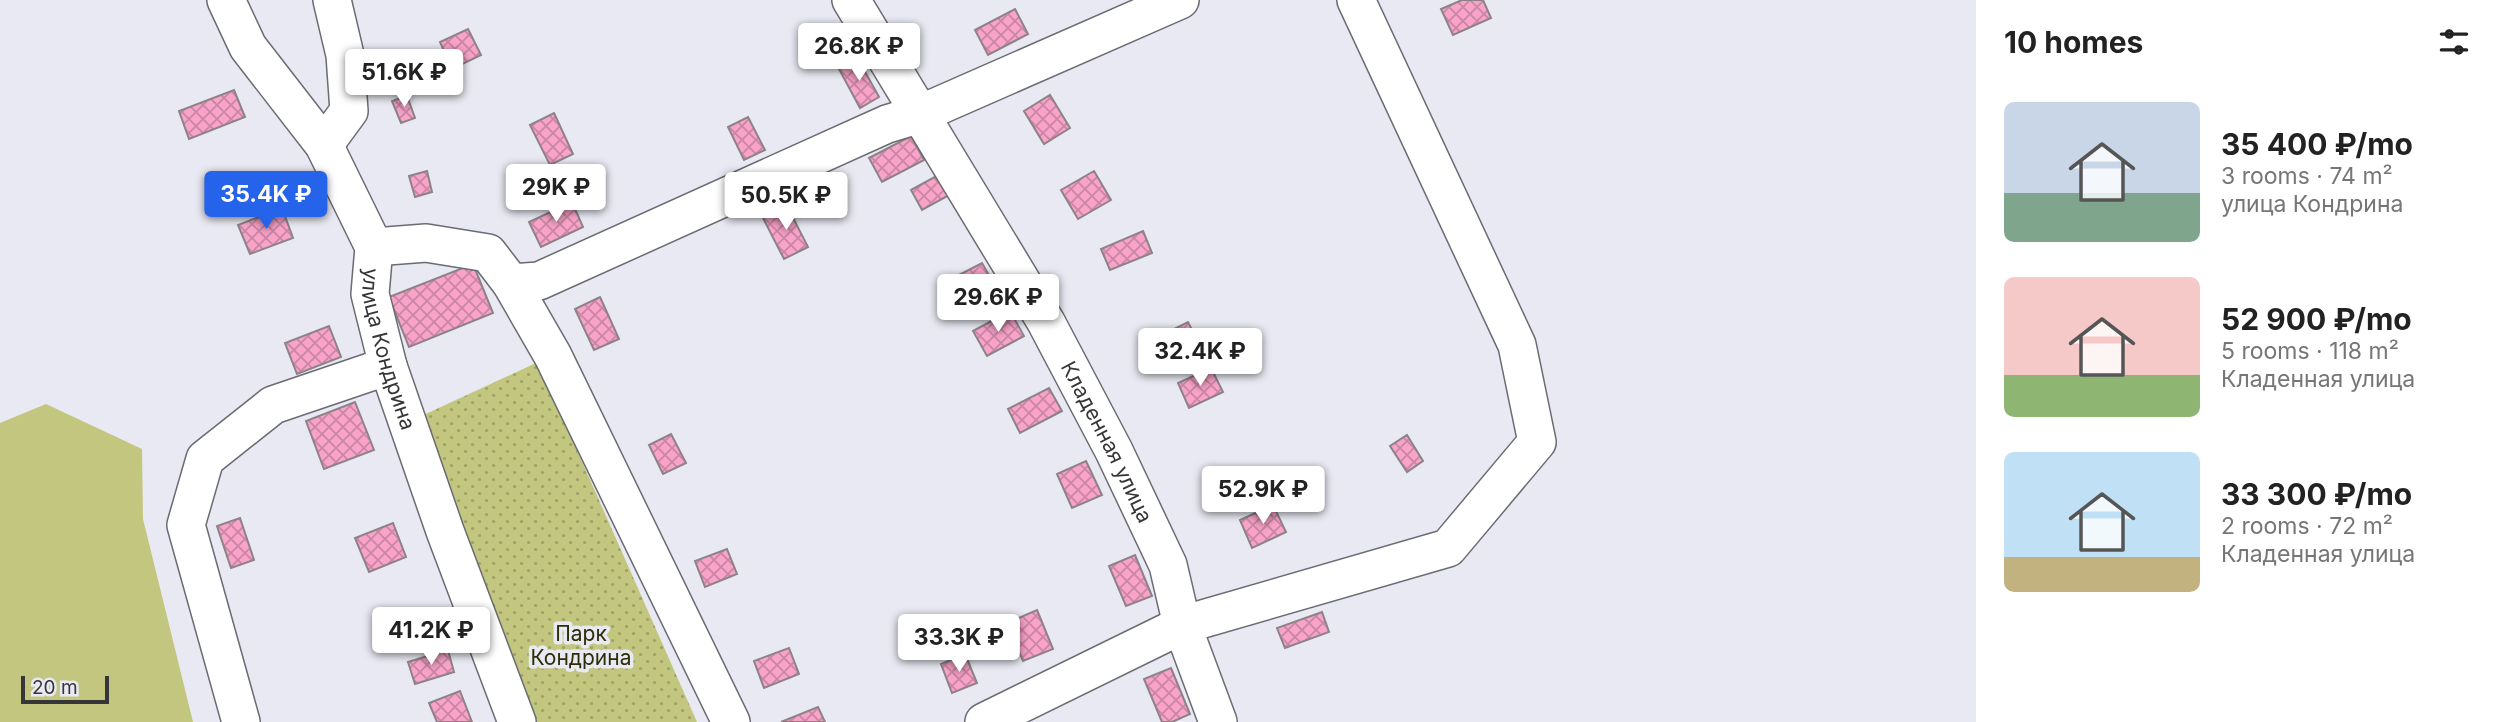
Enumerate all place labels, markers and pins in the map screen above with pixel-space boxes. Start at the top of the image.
pin: 26.8K ₽ [794,24,924,83]
pin: 51.6K ₽ [339,50,469,109]
pin: 29K ₽ [507,164,605,224]
pin: 35.4K ₽ [201,172,331,231]
pin: 50.5K ₽ [721,173,851,232]
pin: 29.6K ₽ [933,274,1063,334]
pin: 32.4K ₽ [1135,328,1265,388]
pin: 52.9K ₽ [1198,466,1328,526]
pin: 41.2K ₽ [366,608,496,667]
pin: 33.3K ₽ [894,614,1024,674]

